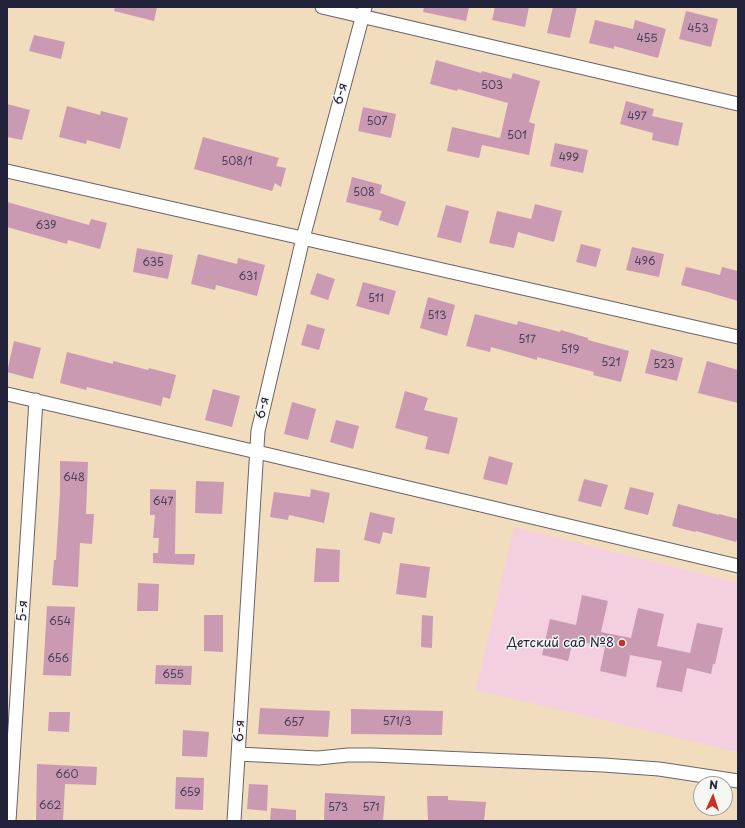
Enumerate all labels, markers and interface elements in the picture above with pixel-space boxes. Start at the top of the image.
house number: 453 [687,22,709,36]
house number: 455 [636,32,658,46]
house number: 503 [481,79,503,93]
street label: 6-я [331,81,351,107]
house number: 497 [627,110,647,124]
house number: 507 [366,115,388,129]
house number: 501 [507,129,527,143]
house number: 499 [559,151,579,165]
house number: 508/1 [221,155,253,169]
house number: 508 [353,186,375,200]
house number: 639 [36,219,56,233]
house number: 496 [635,255,655,269]
house number: 635 [142,256,164,270]
house number: 631 [238,270,258,284]
house number: 511 [368,292,384,306]
house number: 513 [427,309,447,323]
house number: 517 [518,333,536,347]
house number: 519 [561,343,579,357]
house number: 521 [601,356,621,370]
house number: 523 [653,358,675,372]
street label: 6-я [253,395,273,421]
house number: 648 [63,471,85,485]
house number: 647 [153,495,173,509]
street label: 5-я [14,600,32,622]
house number: 654 [49,615,71,629]
place label: Детский сад №8 [507,635,614,651]
marker: Детский сад №8 [617,638,627,648]
house number: 656 [47,652,69,666]
house number: 655 [162,668,184,682]
house number: 571/3 [383,715,411,729]
house number: 657 [284,716,304,730]
street label: 6-я [232,719,248,743]
house number: 660 [55,768,79,782]
north arrow [693,776,733,816]
text: N [709,776,718,793]
house number: 659 [179,786,201,800]
house number: 662 [39,799,61,813]
house number: 573 [328,801,348,815]
house number: 571 [362,801,380,815]

